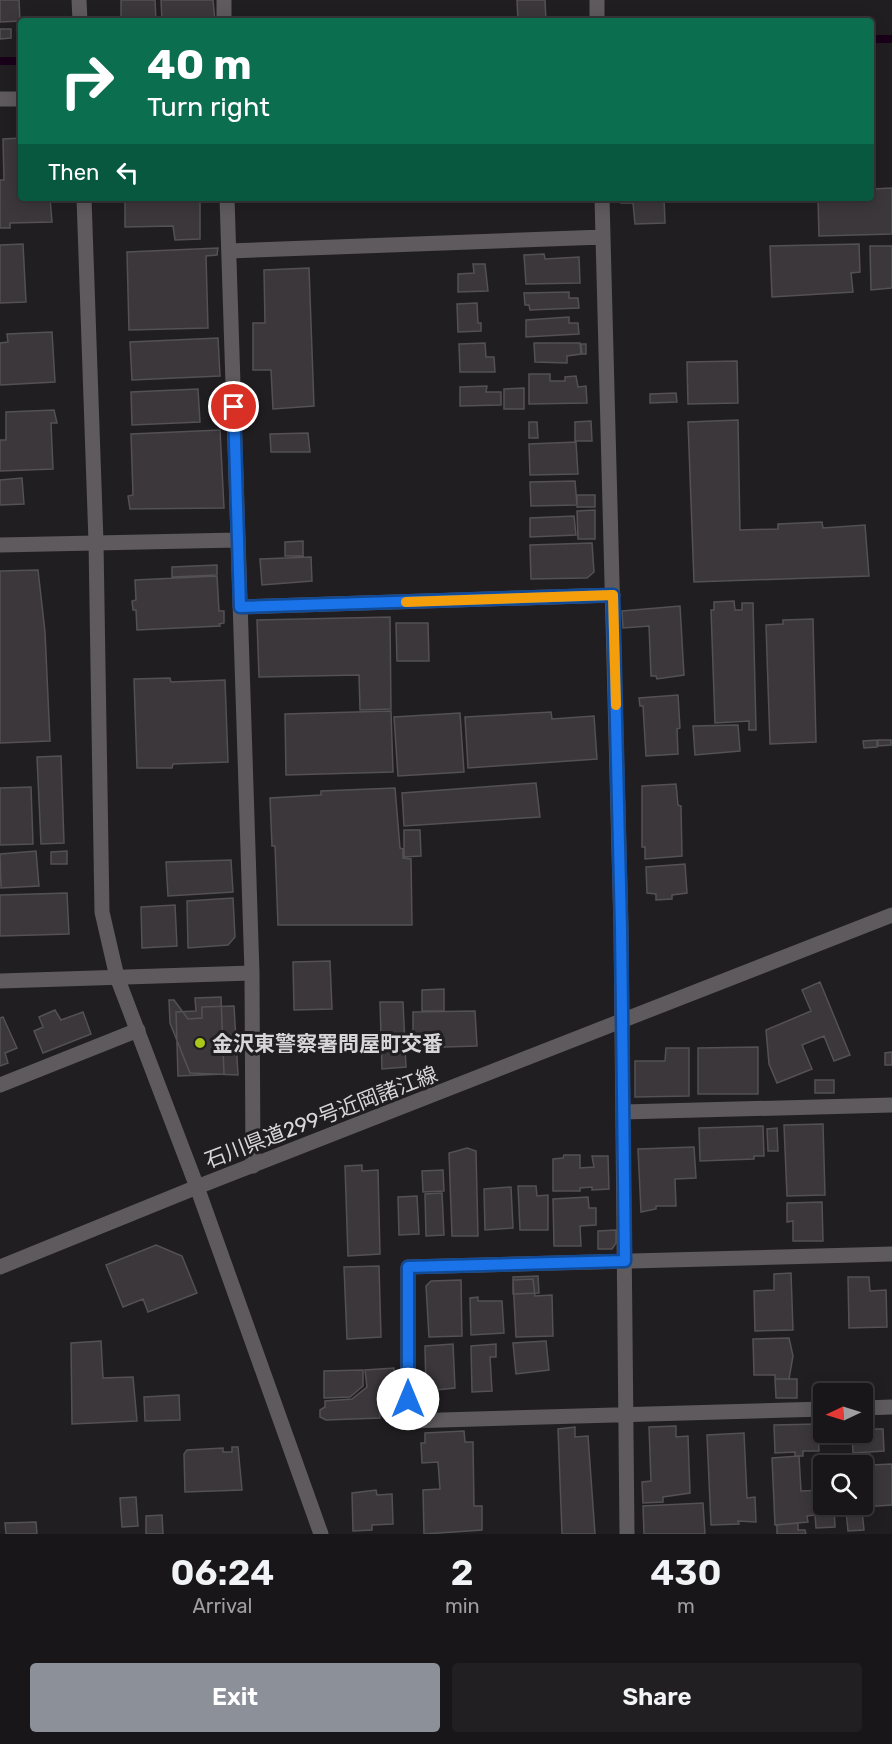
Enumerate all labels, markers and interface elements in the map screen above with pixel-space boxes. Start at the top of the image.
text: 40 m [147,40,252,90]
icon: right [48,42,126,120]
text: Turn right [147,91,270,123]
icon: left [111,156,144,189]
text: Then [48,159,99,186]
pin [208,381,259,432]
icon: arrive [217,390,250,423]
place label: 金沢東警察署問屋町交番 [212,1031,443,1056]
marker: 金沢東警察署問屋町交番 [193,1036,207,1050]
street label: 石川県道299号近岡諸江線 [201,1061,441,1173]
position arrow [376,1367,440,1431]
north arrow [813,1383,873,1443]
map controls [813,1383,873,1515]
button: search [813,1455,873,1515]
text: 06:24 [171,1551,274,1594]
text: 2 [451,1551,474,1594]
text: 430 [650,1551,721,1594]
text: Arrival [192,1594,252,1618]
text: min [445,1594,480,1618]
text: m [677,1594,695,1618]
button: Exit [30,1663,440,1732]
button: Share [452,1663,862,1732]

